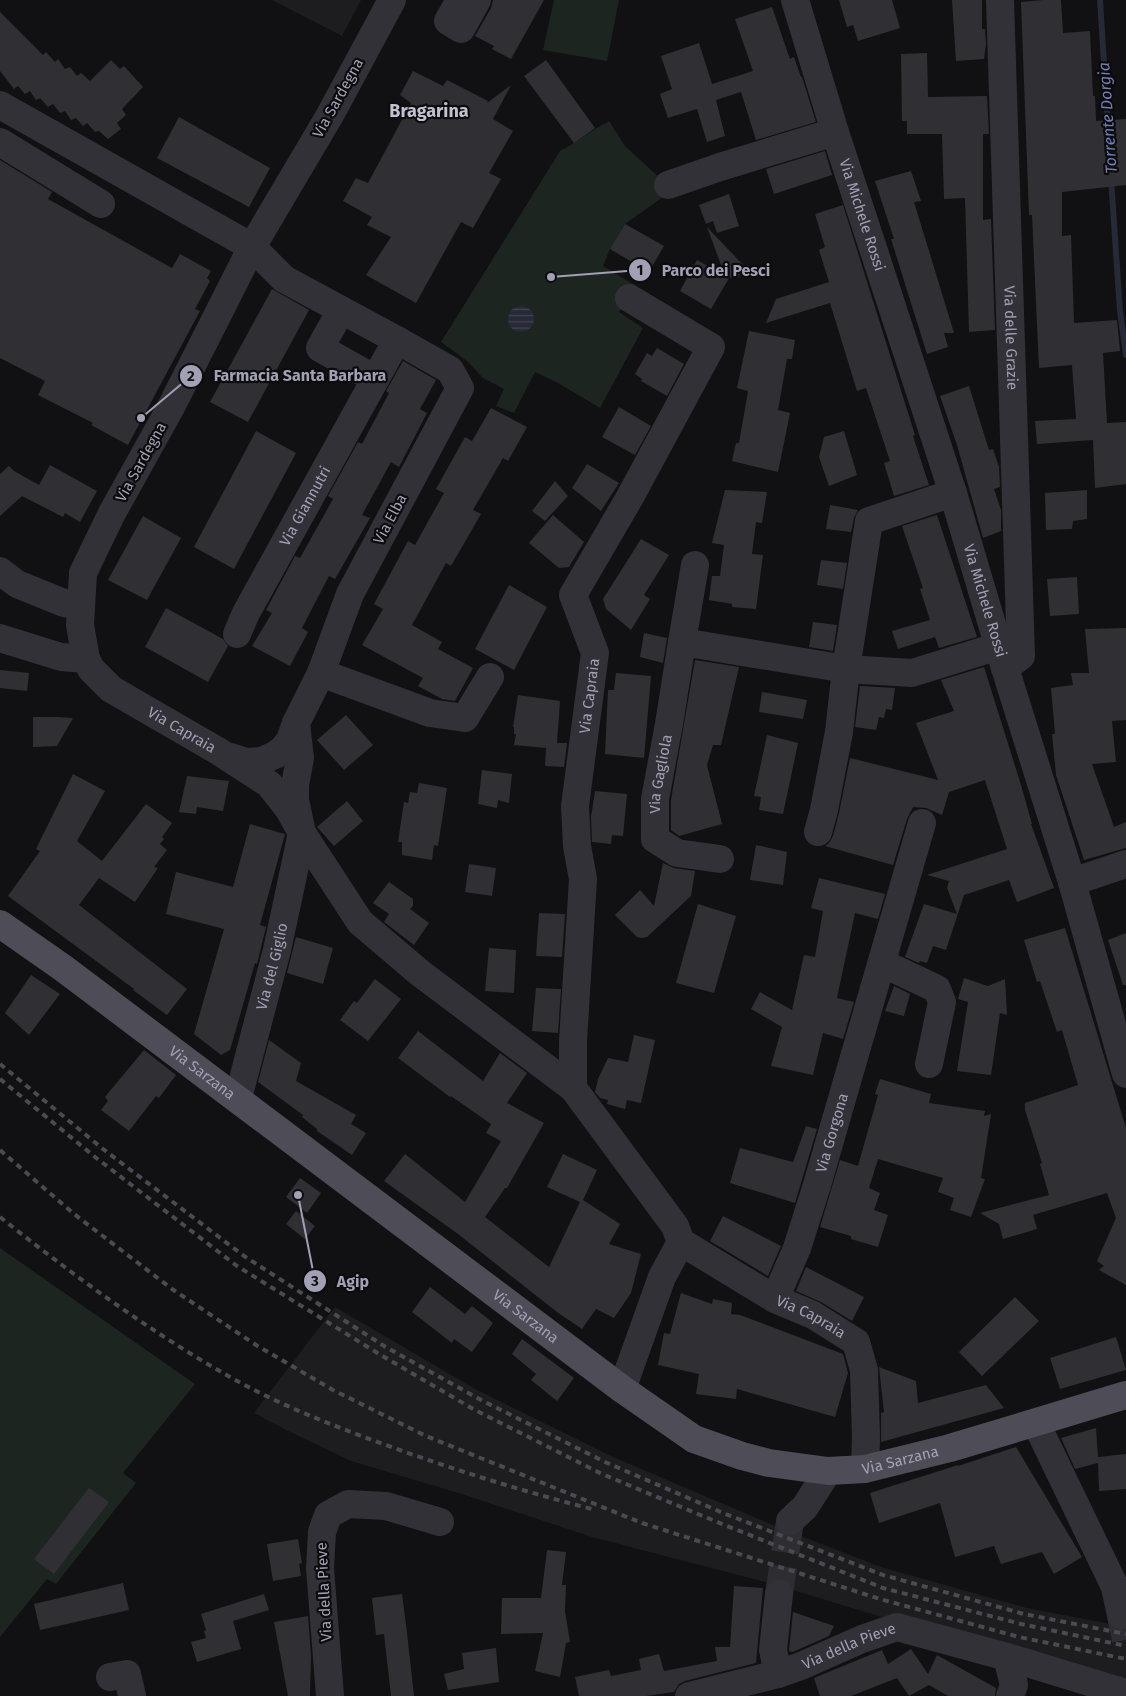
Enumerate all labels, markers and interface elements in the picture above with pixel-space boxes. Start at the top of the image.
street label: Via Sardegna [309,55,367,141]
water label: Torrente Dorgia [1094,62,1121,174]
district label: Bragarina [389,100,469,122]
street label: Via Michele Rossi [835,156,889,273]
callout: Parco dei Pesci [627,254,781,285]
text: 1 [637,261,643,279]
text: Parco dei Pesci [662,261,770,280]
street label: Via delle Grazie [1000,285,1021,390]
callout: Farmacia Santa Barbara [178,360,396,391]
text: Farmacia Santa Barbara [214,366,387,385]
text: 2 [187,367,195,385]
street label: Via Sardegna [112,419,170,505]
street label: Via Giannutri [276,463,334,549]
street label: Via Elba [369,491,411,547]
street label: Via Michele Rossi [960,542,1010,659]
street label: Via Capraia [576,657,603,735]
street label: Via Capraia [144,703,219,757]
street label: Via Gagliola [646,733,676,813]
street label: Via del Giglio [253,921,292,1012]
street label: Via Sarzana [165,1042,239,1103]
street label: Via Gorgona [812,1091,852,1175]
callout: Agip [302,1266,379,1297]
text: 3 [310,1272,319,1290]
text: Agip [336,1272,369,1291]
street label: Via Sarzana [489,1286,562,1347]
street label: Via Capraia [773,1291,849,1342]
street label: Via Sarzana [860,1442,940,1478]
street label: Via della Pieve [312,1542,336,1642]
street label: Via della Pieve [799,1619,898,1673]

